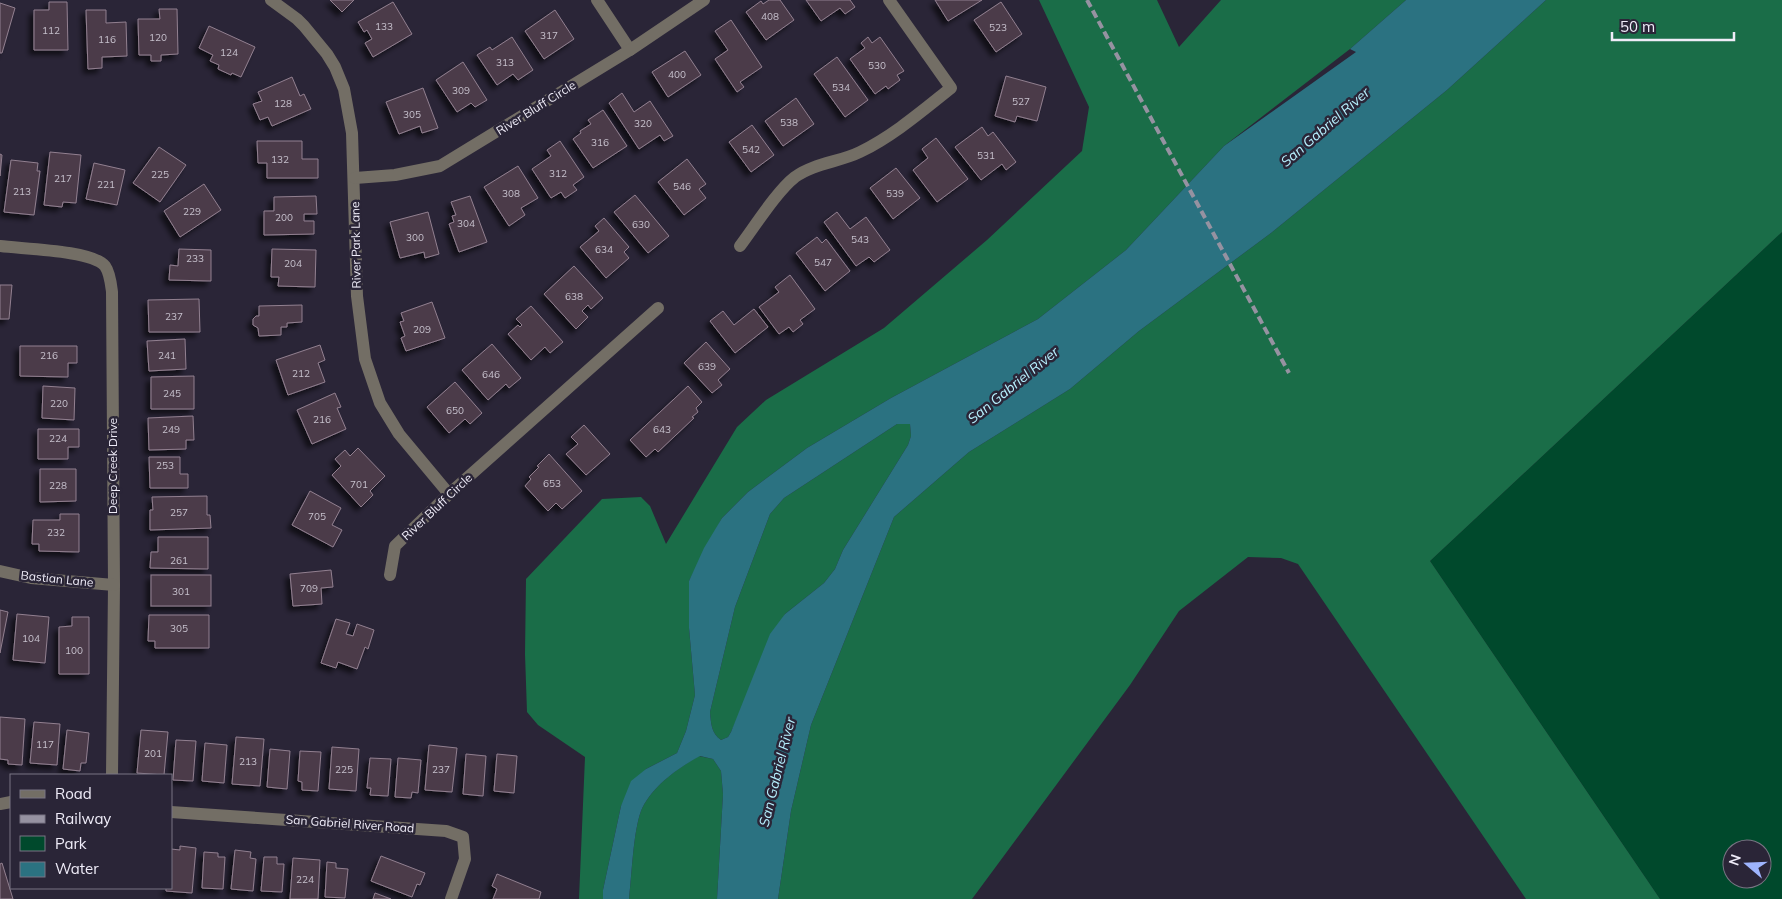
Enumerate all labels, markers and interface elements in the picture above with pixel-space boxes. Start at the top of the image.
house number: 408 [761,10,779,23]
scale bar [1612,10,1734,42]
text: 50 m [1620,17,1655,36]
house number: 133 [375,20,393,33]
house number: 523 [989,21,1007,34]
house number: 112 [42,24,60,37]
house number: 317 [540,29,558,42]
house number: 120 [149,31,167,44]
house number: 116 [98,33,116,46]
house number: 124 [220,46,238,59]
house number: 313 [496,56,514,69]
house number: 530 [868,59,886,72]
house number: 400 [668,68,686,81]
street label: River Bluff Circle [493,77,578,138]
house number: 534 [832,81,850,94]
water label: San Gabriel River [1277,83,1374,171]
house number: 309 [452,84,470,97]
house number: 527 [1012,95,1030,108]
house number: 128 [274,97,292,110]
house number: 305 [403,108,421,121]
house number: 538 [780,116,798,129]
house number: 320 [634,117,652,130]
house number: 316 [591,136,609,149]
house number: 542 [742,143,760,156]
house number: 531 [977,149,995,162]
house number: 132 [271,153,289,166]
house number: 312 [549,167,567,180]
house number: 225 [151,168,169,181]
house number: 217 [54,172,72,185]
house number: 221 [97,178,115,191]
house number: 546 [673,180,691,193]
house number: 213 [13,185,31,198]
house number: 308 [502,187,520,200]
house number: 539 [886,187,904,200]
street label: River Park Lane [347,201,364,289]
house number: 229 [183,205,201,218]
house number: 200 [275,211,293,224]
house number: 304 [457,217,475,230]
house number: 630 [632,218,650,231]
house number: 300 [406,231,424,244]
house number: 543 [851,233,869,246]
house number: 634 [595,243,613,256]
house number: 233 [186,252,204,265]
house number: 547 [814,256,832,269]
house number: 204 [284,257,302,270]
house number: 638 [565,290,583,303]
house number: 237 [165,310,183,323]
house number: 209 [413,323,431,336]
water label: San Gabriel River [964,342,1063,427]
house number: 216 [40,349,58,362]
house number: 241 [158,349,176,362]
house number: 639 [698,360,716,373]
house number: 212 [292,367,310,380]
house number: 646 [482,368,500,381]
house number: 245 [163,387,181,400]
house number: 220 [50,397,68,410]
house number: 650 [446,404,464,417]
house number: 216 [313,413,331,426]
street label: Deep Creek Drive [105,418,120,514]
house number: 249 [162,423,180,436]
house number: 643 [653,423,671,436]
house number: 224 [49,432,67,445]
house number: 253 [156,459,174,472]
street label: River Bluff Circle [398,470,475,543]
house number: 653 [543,477,561,490]
house number: 701 [350,478,368,491]
house number: 228 [49,479,67,492]
house number: 257 [170,506,188,519]
house number: 705 [308,510,326,523]
house number: 232 [47,526,65,539]
house number: 261 [170,554,188,567]
street label: Bastian Lane [20,567,94,590]
house number: 709 [300,582,318,595]
house number: 301 [172,585,190,598]
house number: 305 [170,622,188,635]
house number: 104 [22,632,40,645]
house number: 100 [65,644,83,657]
water label: San Gabriel River [755,715,800,829]
house number: 117 [36,738,54,751]
house number: 201 [144,747,162,760]
house number: 213 [239,755,257,768]
house number: 225 [335,763,353,776]
house number: 237 [432,763,450,776]
legend [10,774,172,889]
text: Road [55,784,92,803]
text: Railway [55,809,111,828]
street label: San Gabriel River Road [285,812,415,835]
text: Park [55,834,87,853]
north arrow [1722,839,1772,889]
text: N [1724,852,1745,868]
text: Water [55,859,99,878]
house number: 224 [296,873,314,886]

